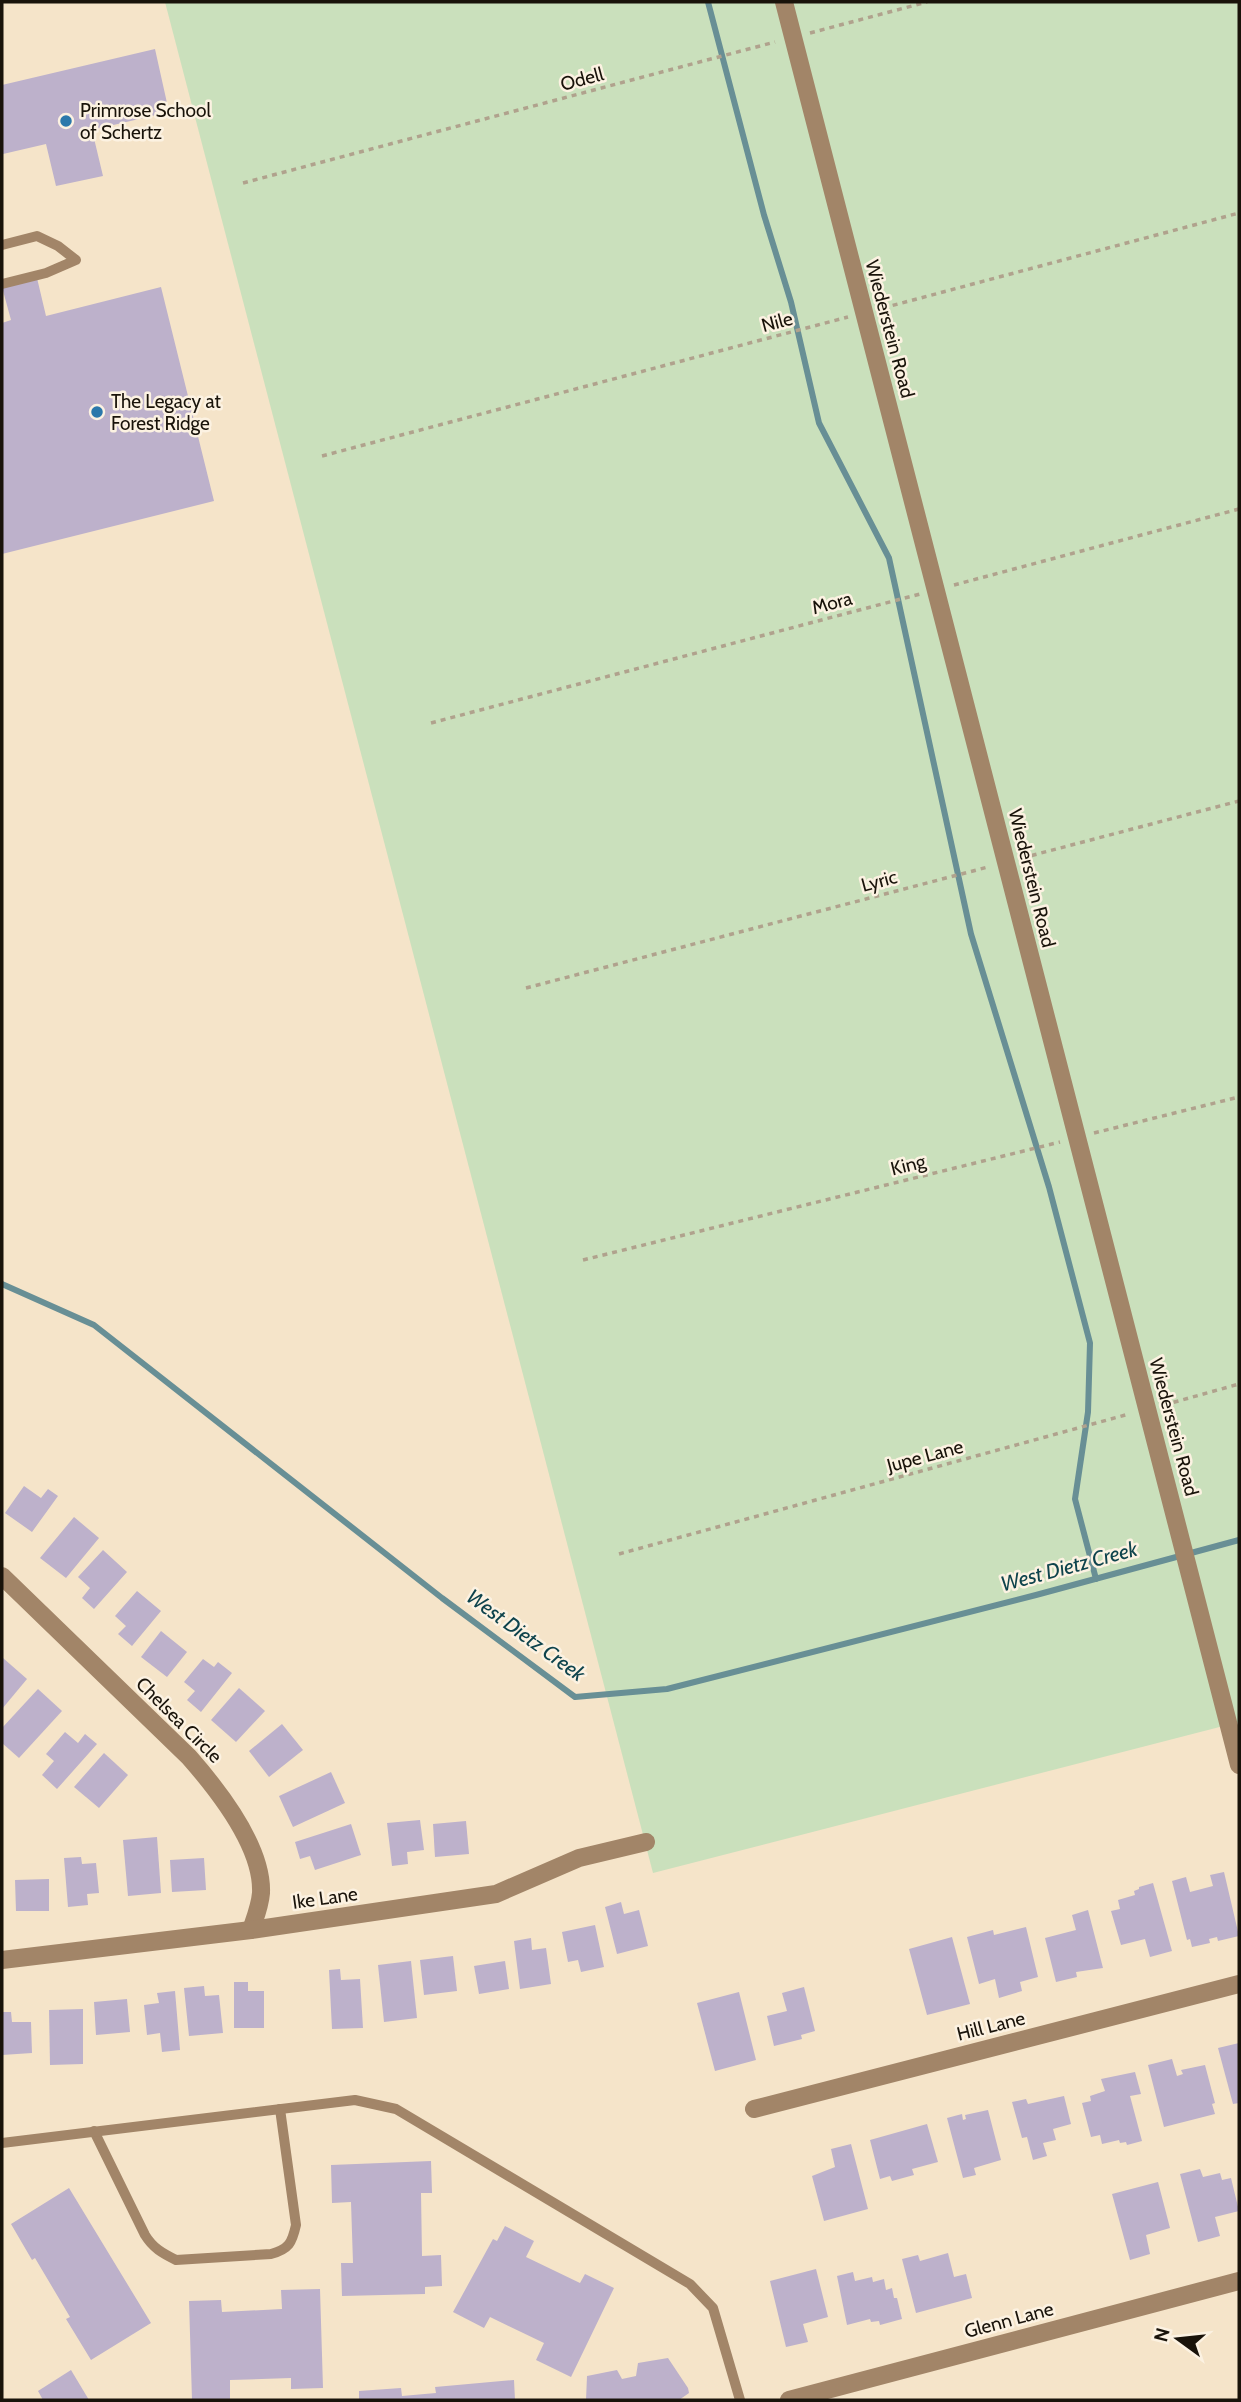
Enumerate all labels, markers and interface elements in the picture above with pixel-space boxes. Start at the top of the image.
street label: Odell [558,62,607,96]
place label: Primrose School of Schertz [80,99,211,144]
marker: Primrose School of Schertz [58,113,74,129]
street label: Wiederstein Road [861,257,919,401]
street label: Nile [759,307,795,337]
place label: The Legacy at Forest Ridge [111,390,221,435]
marker: The Legacy at Forest Ridge [89,404,105,420]
street label: Mora [809,587,855,619]
street label: Wiederstein Road [1004,806,1060,950]
street label: Lyric [858,865,900,897]
street label: King [888,1149,928,1180]
street label: Wiederstein Road [1145,1355,1203,1499]
street label: Jupe Lane [883,1435,966,1477]
water label: West Dietz Creek [998,1535,1141,1596]
water label: West Dietz Creek [462,1584,591,1687]
street label: Chelsea Circle [131,1672,227,1768]
street label: Ike Lane [291,1882,359,1914]
street label: Hill Lane [954,2006,1028,2046]
street label: Glenn Lane [962,2297,1056,2343]
north arrow [1143,2304,1213,2374]
text: N [1149,2325,1175,2344]

